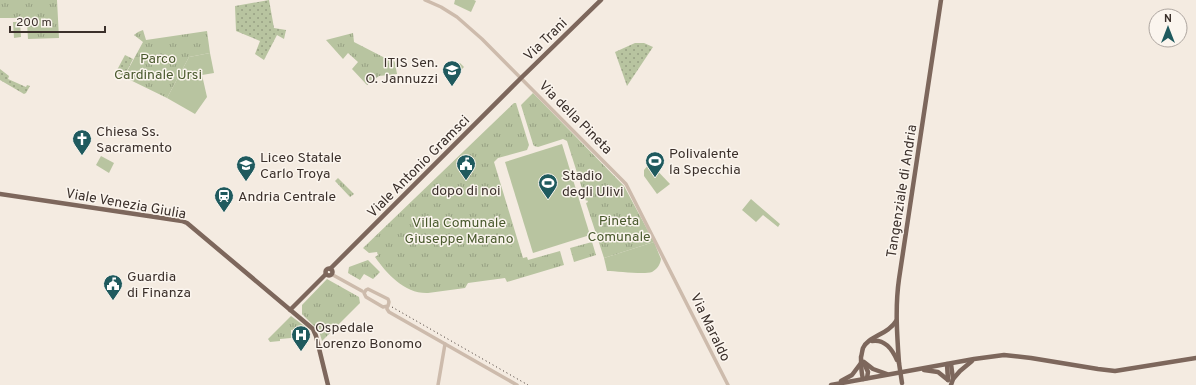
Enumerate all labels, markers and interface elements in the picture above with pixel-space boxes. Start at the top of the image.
scale bar [10,8,105,34]
north arrow [1148,8,1188,48]
text: N [1164,12,1172,26]
text: 200 m [16,15,52,31]
street label: Via Trani [521,15,571,65]
park label: Parco Cardinale Ursi [114,51,202,84]
place label: ITIS Sen. O. Jannuzzi [365,55,438,88]
school or university icon: ITIS Sen. O. Jannuzzi [441,59,463,87]
street label: Via della Pineta [535,78,615,158]
street label: Viale Antonio Gramsci [364,112,474,222]
street label: Tangenziale di Andria [884,123,921,259]
place label: Chiesa Ss. Sacramento [96,124,172,157]
church icon: Chiesa Ss. Sacramento [71,128,93,156]
place label: Polivalente la Specchia [669,146,741,179]
place label: Liceo Statale Carlo Troya [260,150,342,183]
sports icon: Polivalente la Specchia [644,150,666,178]
public building icon: dopo di noi [455,153,477,181]
school or university icon: Liceo Statale Carlo Troya [235,154,257,182]
place label: Stadio degli Ulivi [562,168,624,201]
sports icon: Stadio degli Ulivi [537,172,559,200]
place label: dopo di noi [431,183,501,200]
station icon: Andria Centrale [213,185,235,213]
street label: Viale Venezia Giulia [64,186,187,223]
place label: Andria Centrale [238,189,336,206]
park label: Pineta Comunale [587,213,651,246]
park label: Villa Comunale Giuseppe Marano [405,215,514,248]
place label: Guardia di Finanza [127,269,191,302]
public building icon: Guardia di Finanza [102,273,124,301]
street label: Via Maraldo [686,291,734,365]
place label: Ospedale Lorenzo Bonomo [315,320,422,353]
hospital icon: Ospedale Lorenzo Bonomo [290,324,312,352]

